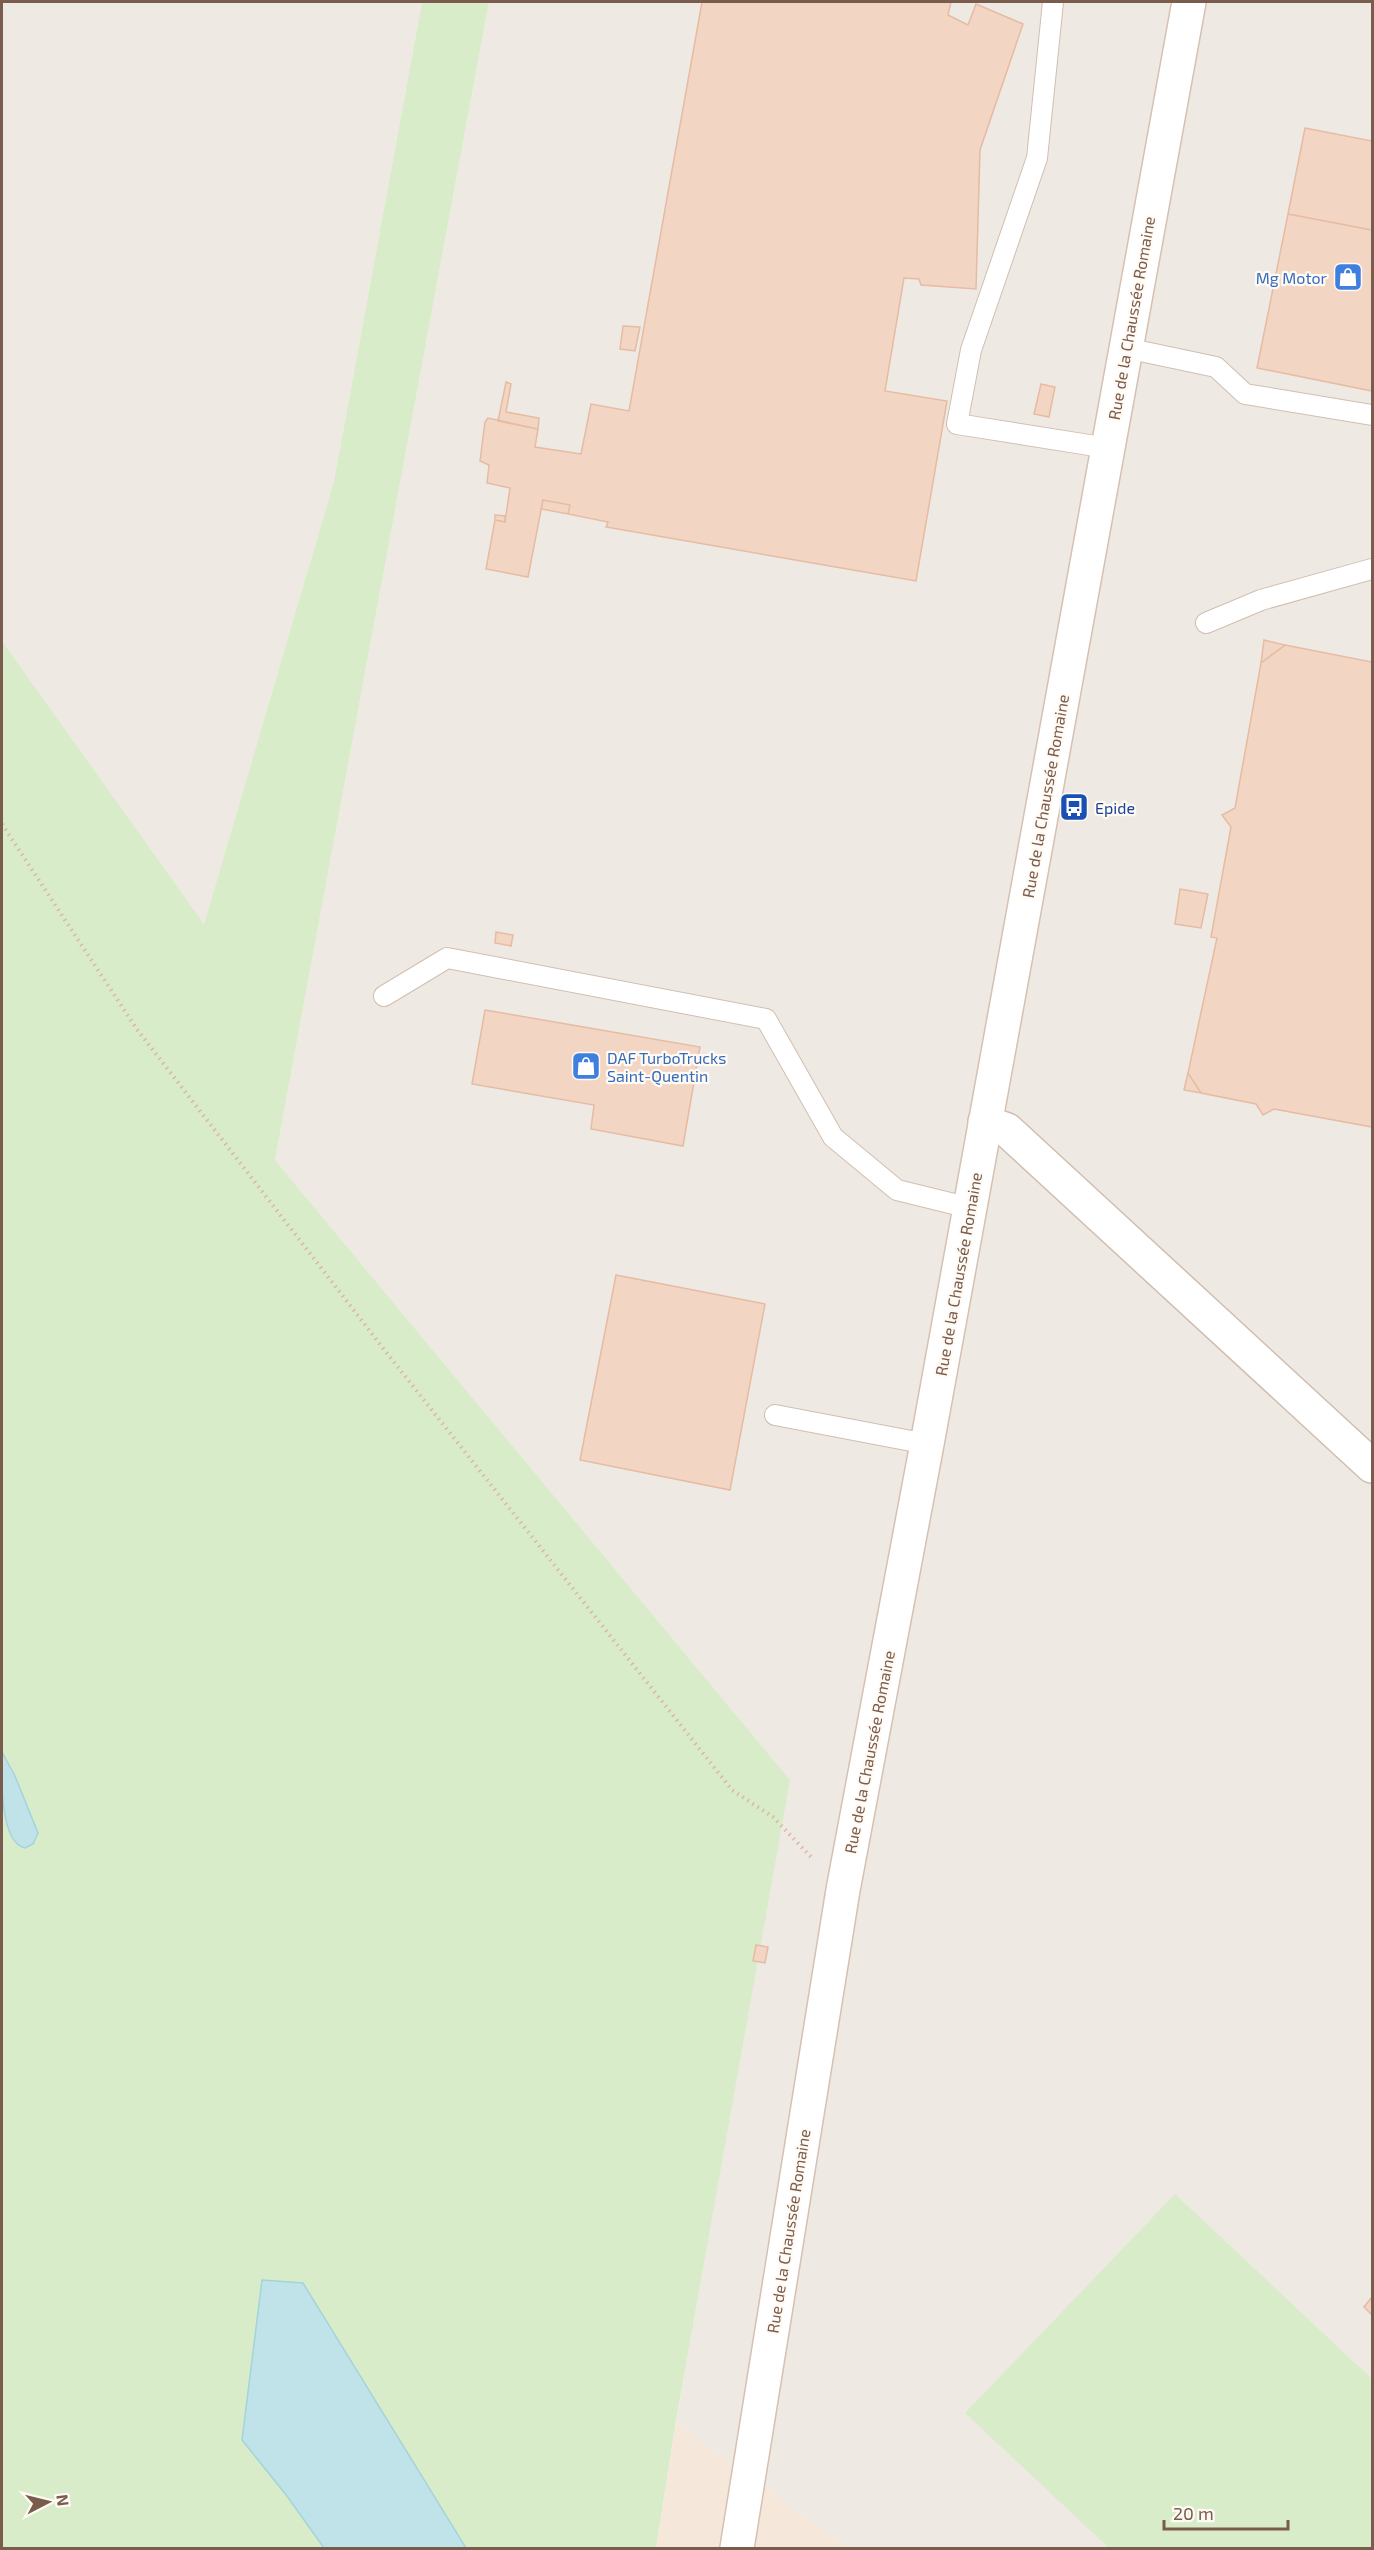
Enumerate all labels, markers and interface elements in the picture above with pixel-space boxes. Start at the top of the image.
street label: Rue de la Chaussée Romaine [1104,215,1158,421]
shop icon: Mg Motor [1332,261,1364,293]
place label: Mg Motor [1256,268,1328,287]
street label: Rue de la Chaussée Romaine [1018,693,1072,899]
bus stop icon: Epide [1058,791,1090,823]
place label: Epide [1095,798,1135,817]
place label: DAF TurboTrucks Saint-Quentin [607,1048,726,1086]
shop icon: DAF TurboTrucks Saint-Quentin [570,1050,602,1082]
street label: Rue de la Chaussée Romaine [931,1171,985,1377]
street label: Rue de la Chaussée Romaine [840,1649,898,1855]
street label: Rue de la Chaussée Romaine [762,2128,814,2334]
north arrow [18,2472,78,2532]
text: N [53,2493,74,2507]
scale bar [1164,2493,1288,2531]
text: 20 m [1173,2502,1214,2524]

